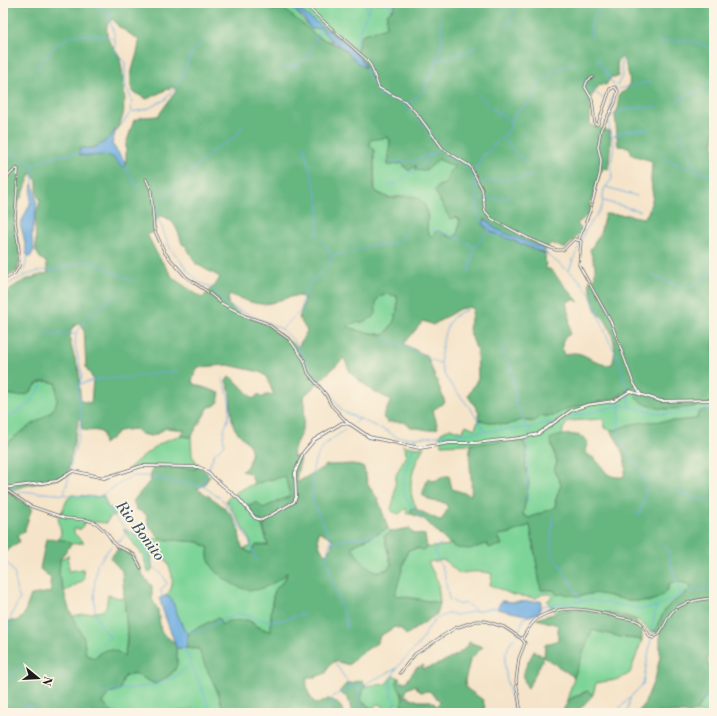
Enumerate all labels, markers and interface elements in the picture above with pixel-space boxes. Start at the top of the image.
water label: Rio Bonito [111,497,169,565]
north arrow [18,658,58,698]
text: N [38,674,55,687]

